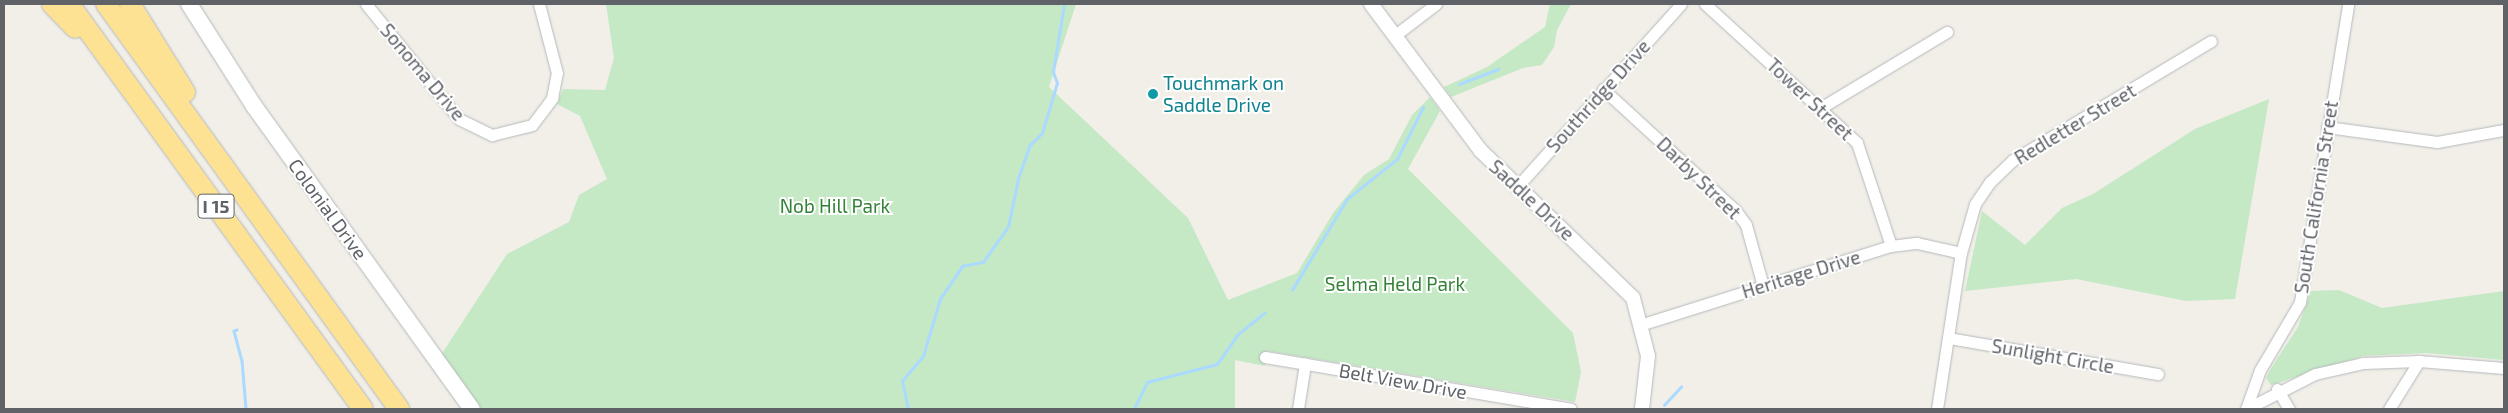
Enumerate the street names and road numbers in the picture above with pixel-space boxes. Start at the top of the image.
street label: Sonoma Drive [376,19,470,125]
street label: Southridge Drive [1541,35,1655,157]
street label: Tower Street [1762,53,1858,145]
street label: Redletter Street [2010,79,2140,169]
street label: South California Street [2289,99,2343,295]
street label: Darby Street [1652,132,1746,224]
street label: Colonial Drive [284,154,372,264]
street label: Saddle Drive [1485,155,1579,245]
road number: I 15 [197,190,235,222]
street label: Heritage Drive [1739,245,1863,303]
street label: Sunlight Circle [1990,334,2116,378]
street label: Belt View Drive [1337,358,1469,404]

